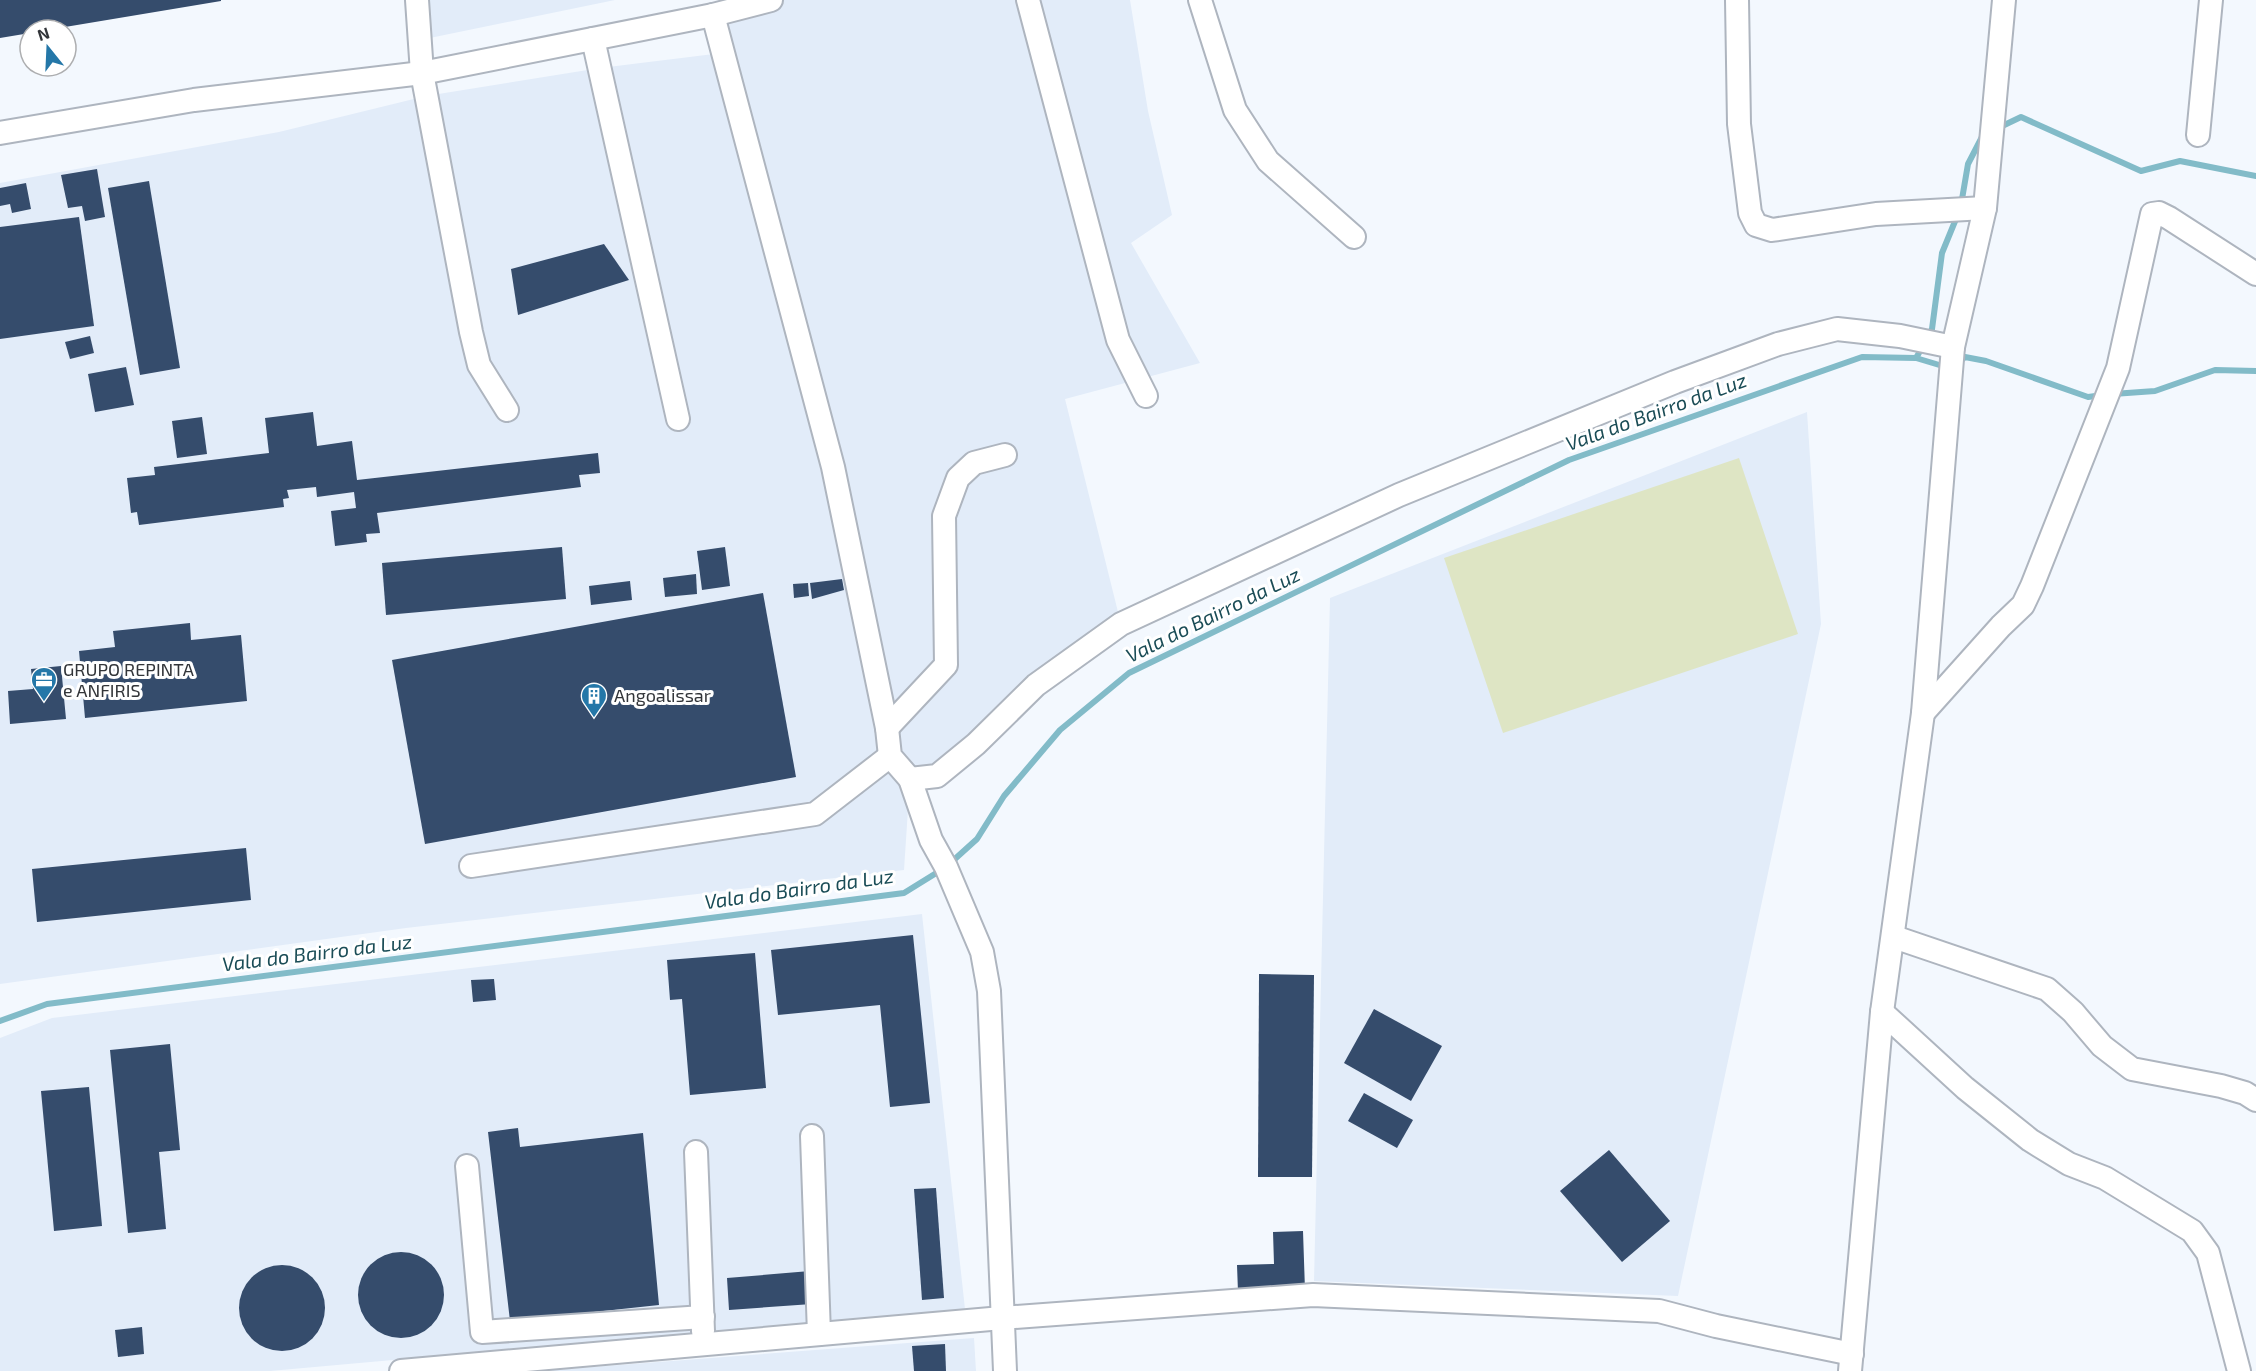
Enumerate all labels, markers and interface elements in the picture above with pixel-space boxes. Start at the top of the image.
north arrow [18,18,78,78]
text: N [35,22,52,44]
water label: Vala do Bairro da Luz [1562,367,1749,455]
water label: Vala do Bairro da Luz [1121,561,1304,667]
place label: GRUPO REPINTA e ANFIRIS [63,658,195,701]
office icon: GRUPO REPINTA e ANFIRIS [29,665,59,703]
building icon: Angoalissar [579,681,609,719]
place label: Angoalissar [614,684,711,706]
water label: Vala do Bairro da Luz [703,863,895,913]
water label: Vala do Bairro da Luz [221,928,413,976]

